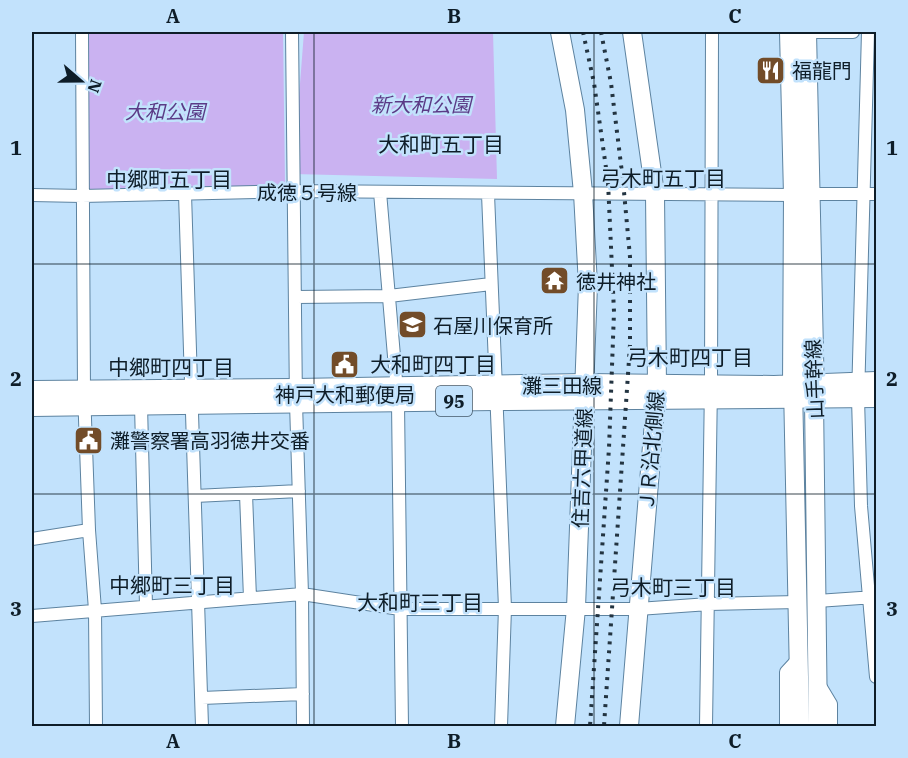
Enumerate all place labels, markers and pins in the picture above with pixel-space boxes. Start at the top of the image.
restaurant icon: 福龍門 [755,54,787,86]
place label: 福龍門 [792,57,852,84]
temple icon: 徳井神社 [539,265,571,297]
place label: 徳井神社 [576,268,656,295]
school or university icon: 石屋川保育所 [396,309,428,341]
place label: 石屋川保育所 [433,312,553,339]
public building icon: 神戸大和郵便局 [329,348,361,380]
place label: 神戸大和郵便局 [275,381,415,408]
public building icon: 灘警察署高羽徳井交番 [73,424,105,456]
place label: 灘警察署高羽徳井交番 [110,427,310,454]

